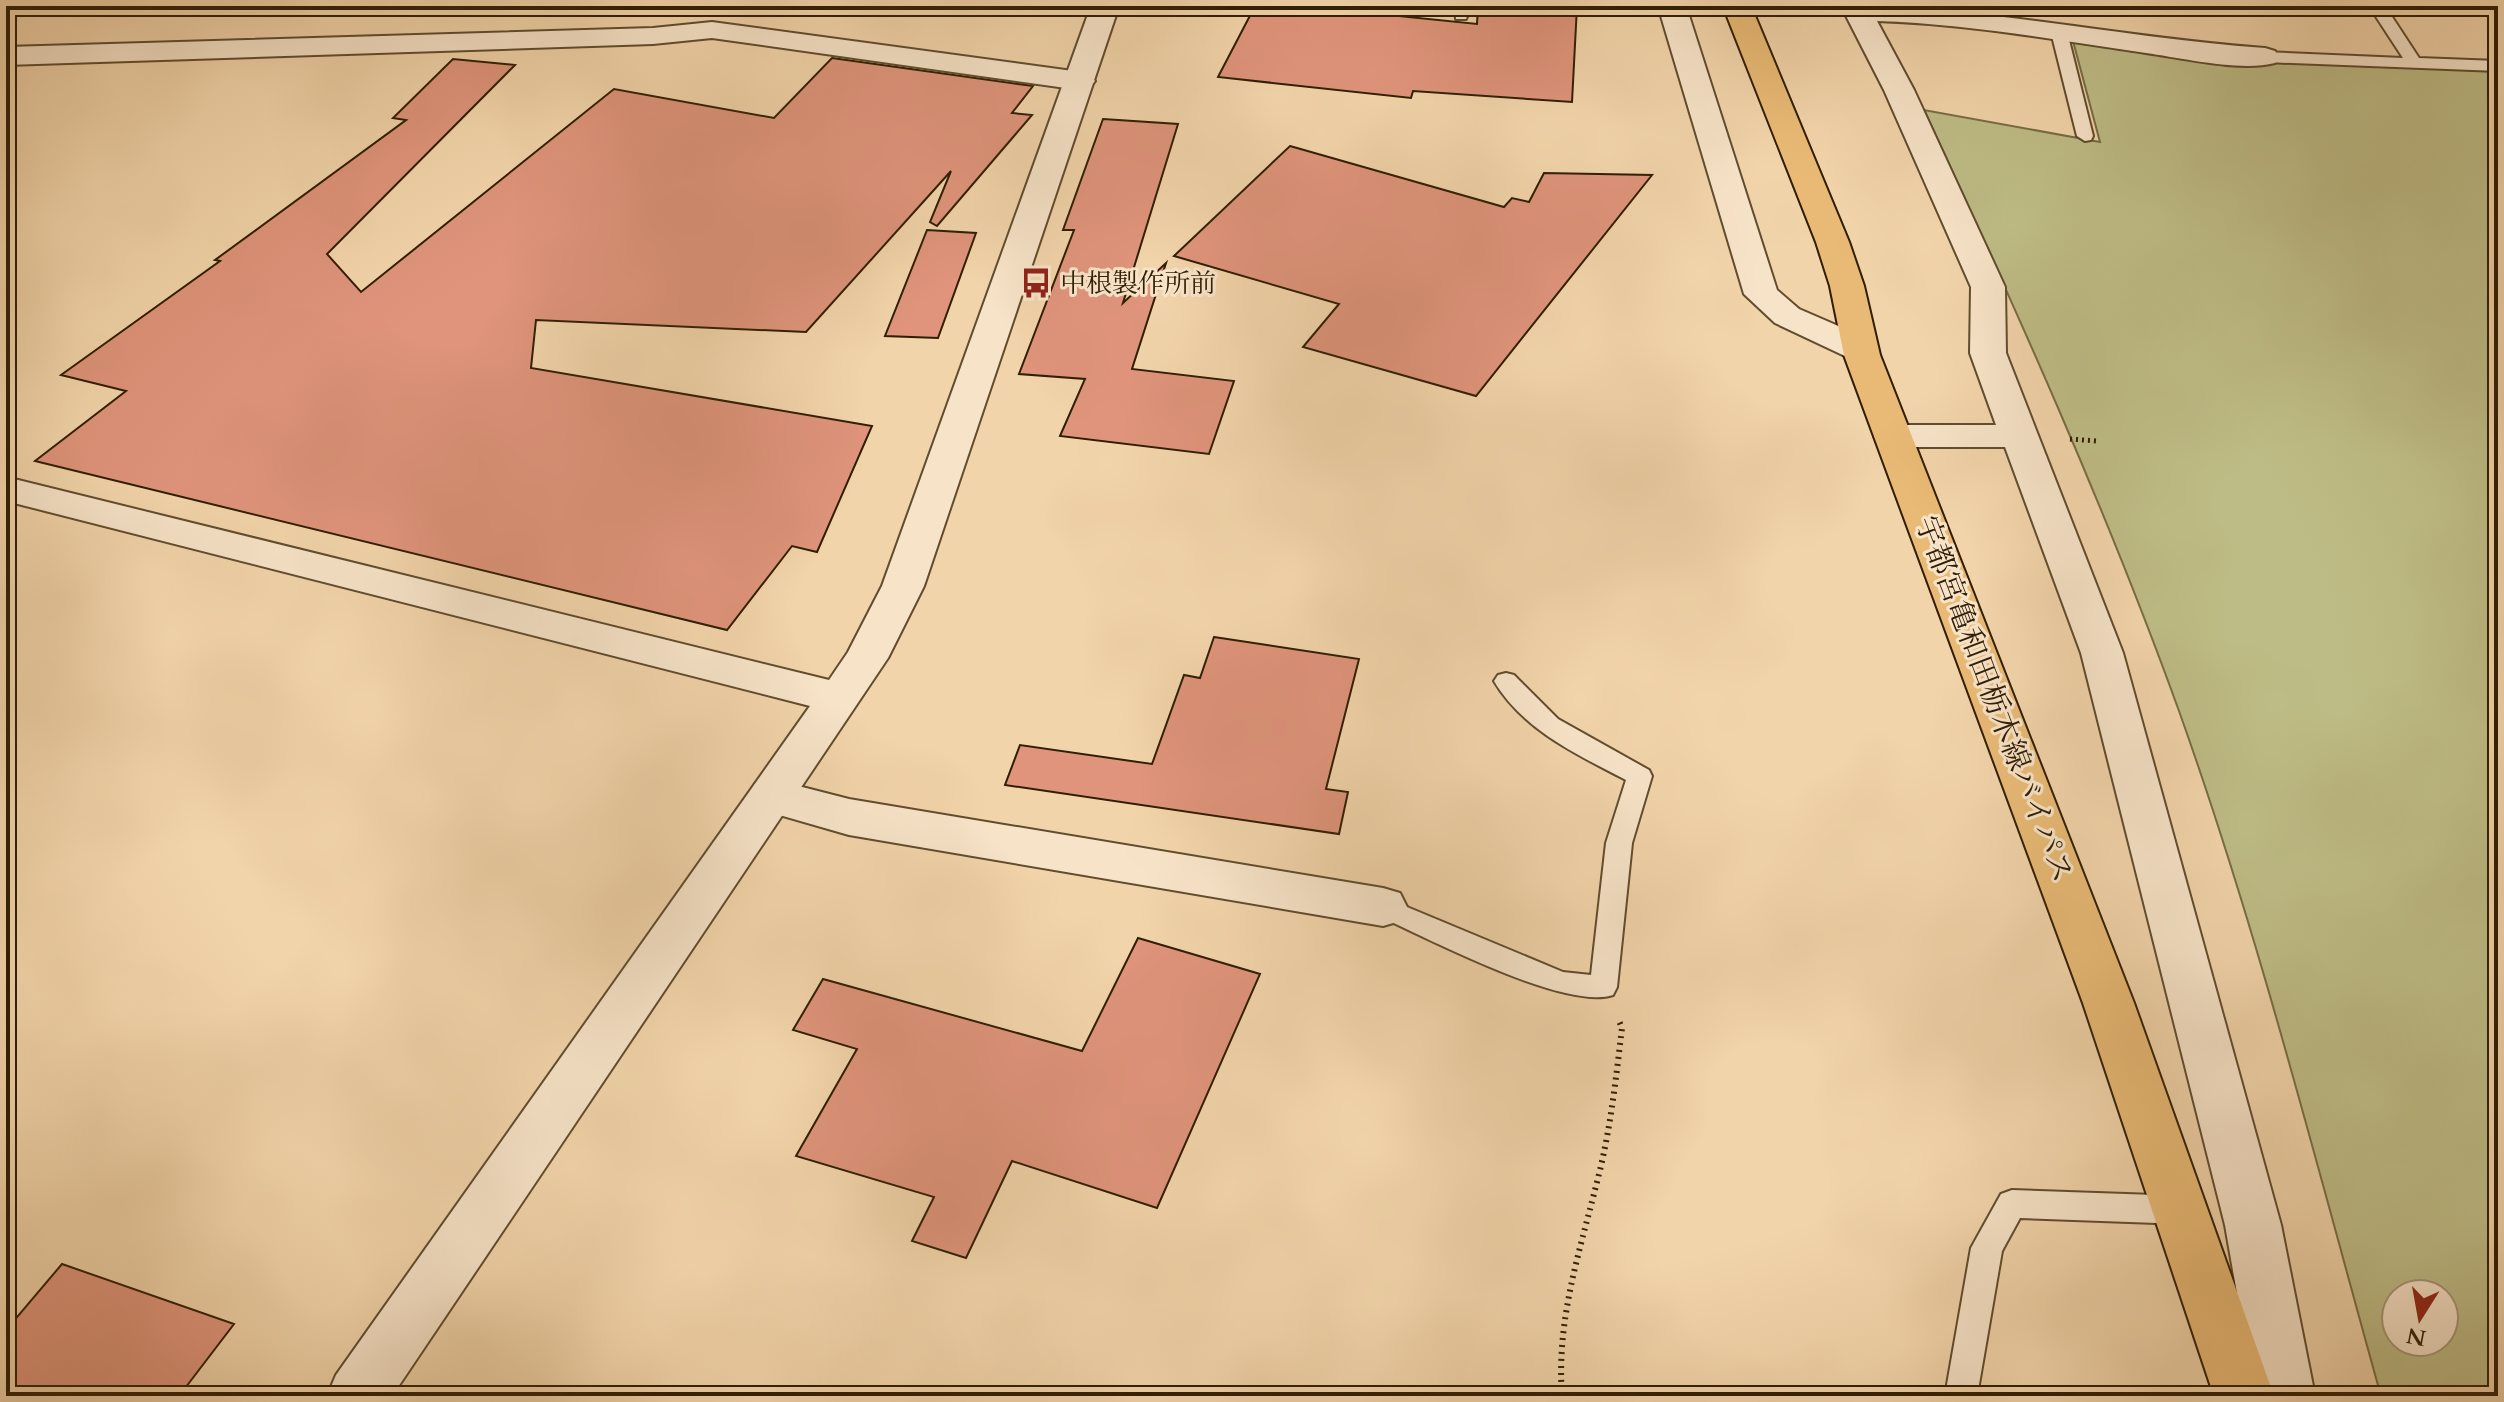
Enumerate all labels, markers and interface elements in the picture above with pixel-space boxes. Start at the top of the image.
bus stop icon: 中根製作所前 [1019,266,1053,300]
place label: 中根製作所前 [1060,266,1216,301]
street label: 宇都宮亀和田栃木線バイパス [1905,510,2083,888]
north arrow [2380,1278,2460,1358]
text: N [2404,1320,2429,1353]

